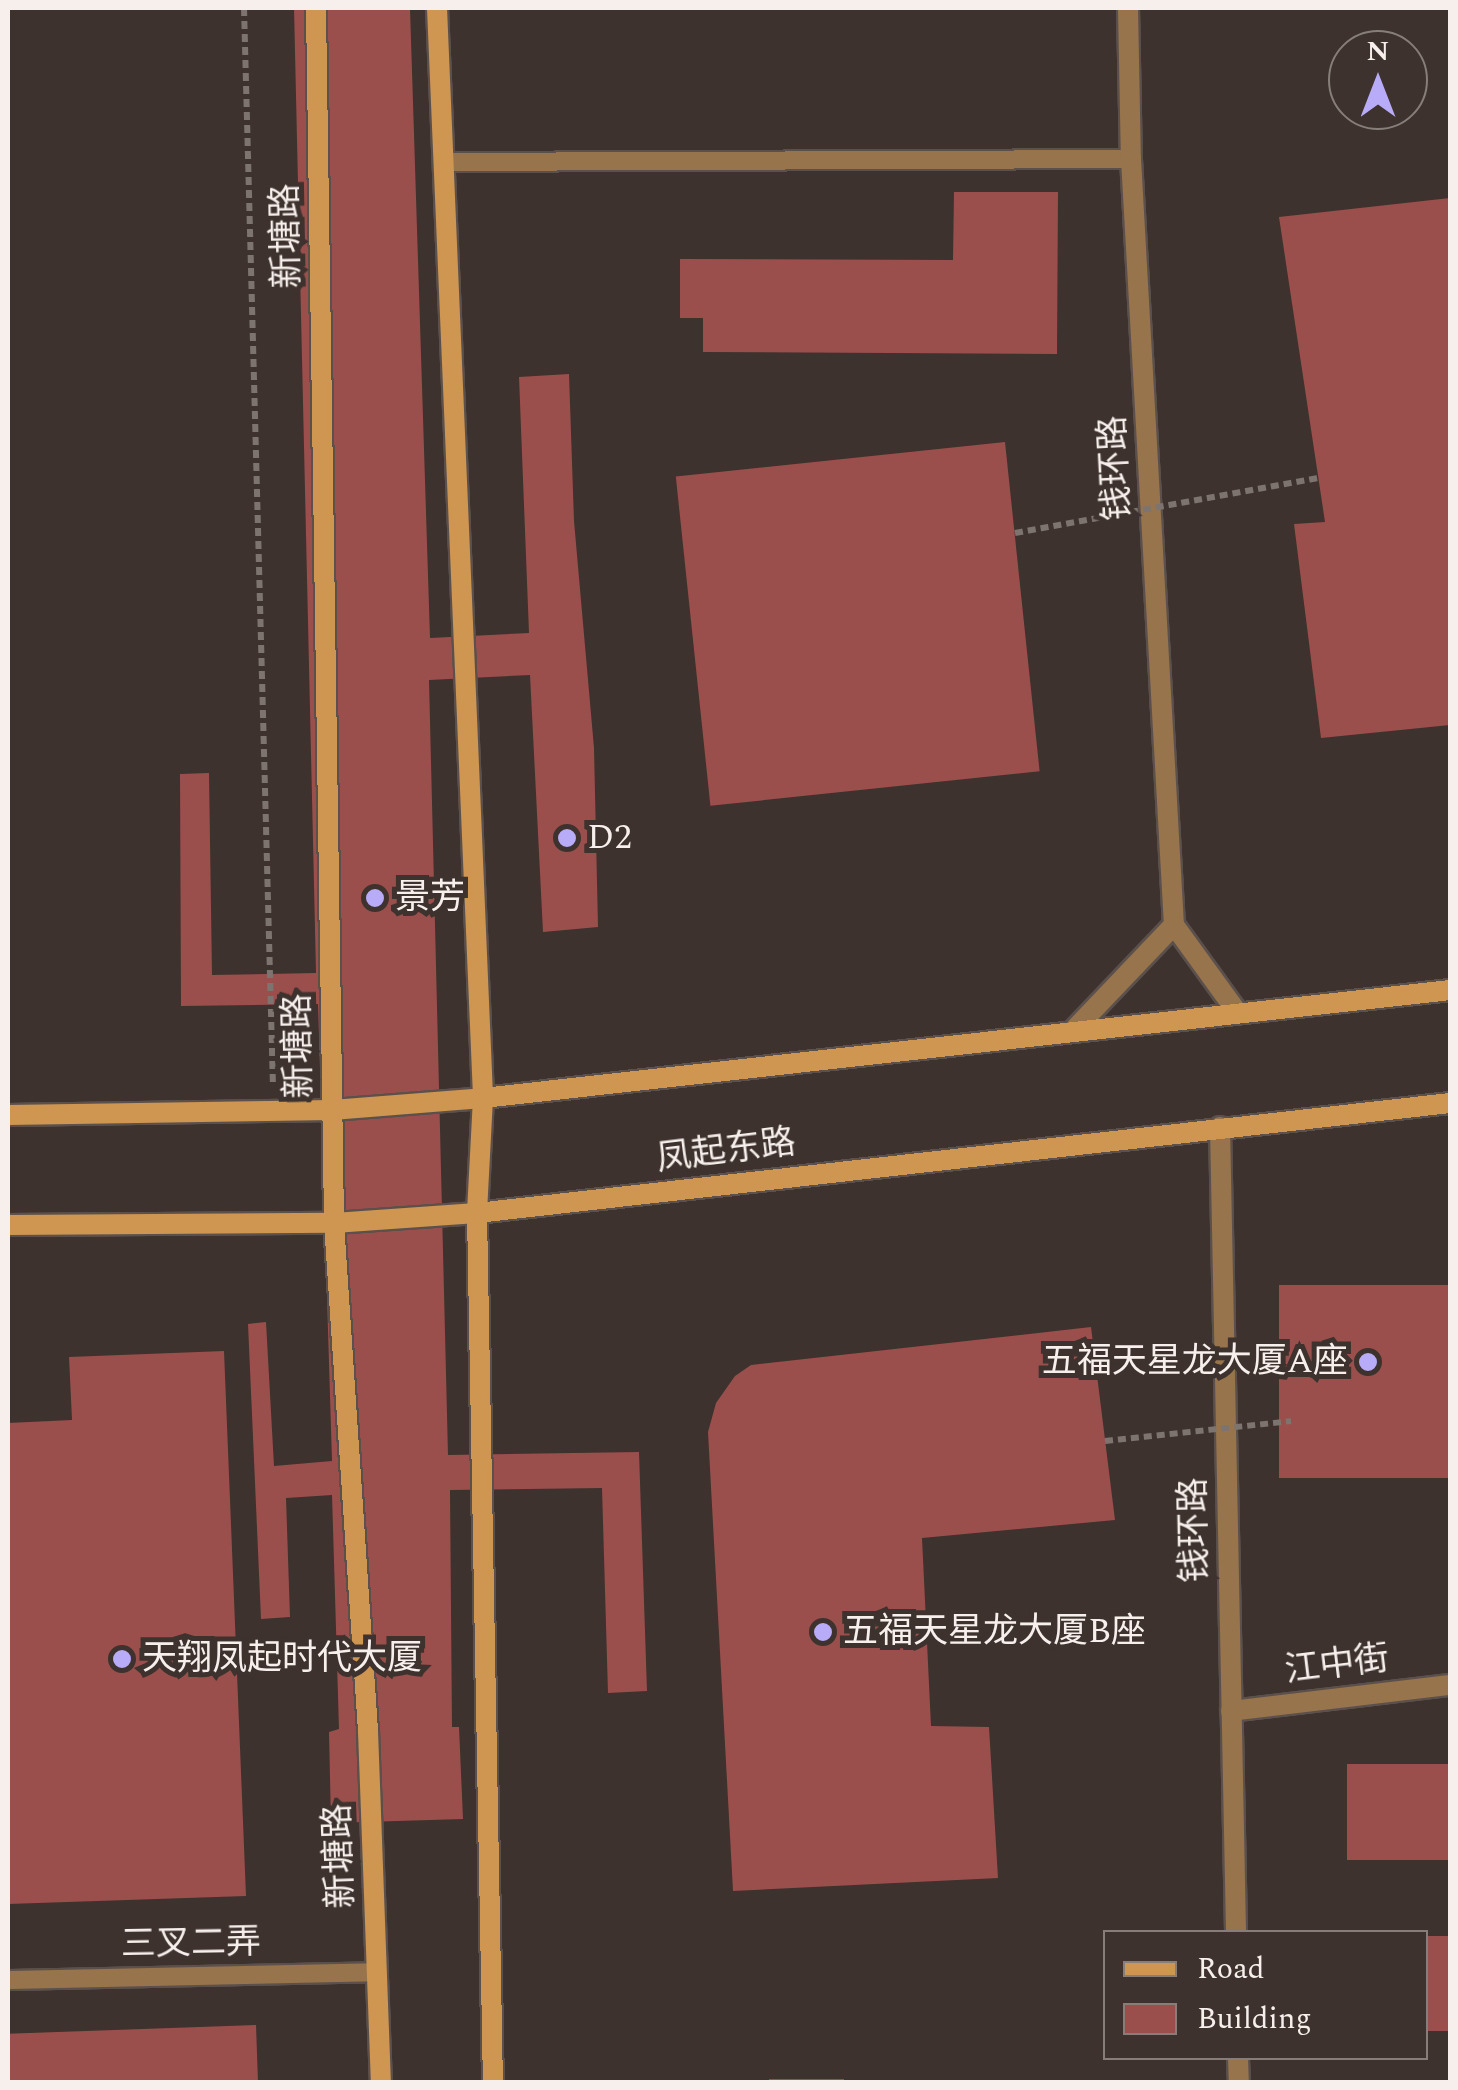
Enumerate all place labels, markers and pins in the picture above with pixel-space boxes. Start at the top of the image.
place label: D2 [587,817,632,859]
marker: D2 [556,827,578,849]
place label: 景芳 [395,877,465,919]
marker: 景芳 [364,887,386,909]
place label: 五福天星龙大厦A座 [1042,1341,1348,1383]
marker: 五福天星龙大厦A座 [1357,1351,1379,1373]
place label: 五福天星龙大厦B座 [843,1611,1146,1653]
marker: 五福天星龙大厦B座 [812,1621,834,1643]
place label: 天翔凤起时代大厦 [142,1638,422,1680]
marker: 天翔凤起时代大厦 [111,1648,133,1670]

